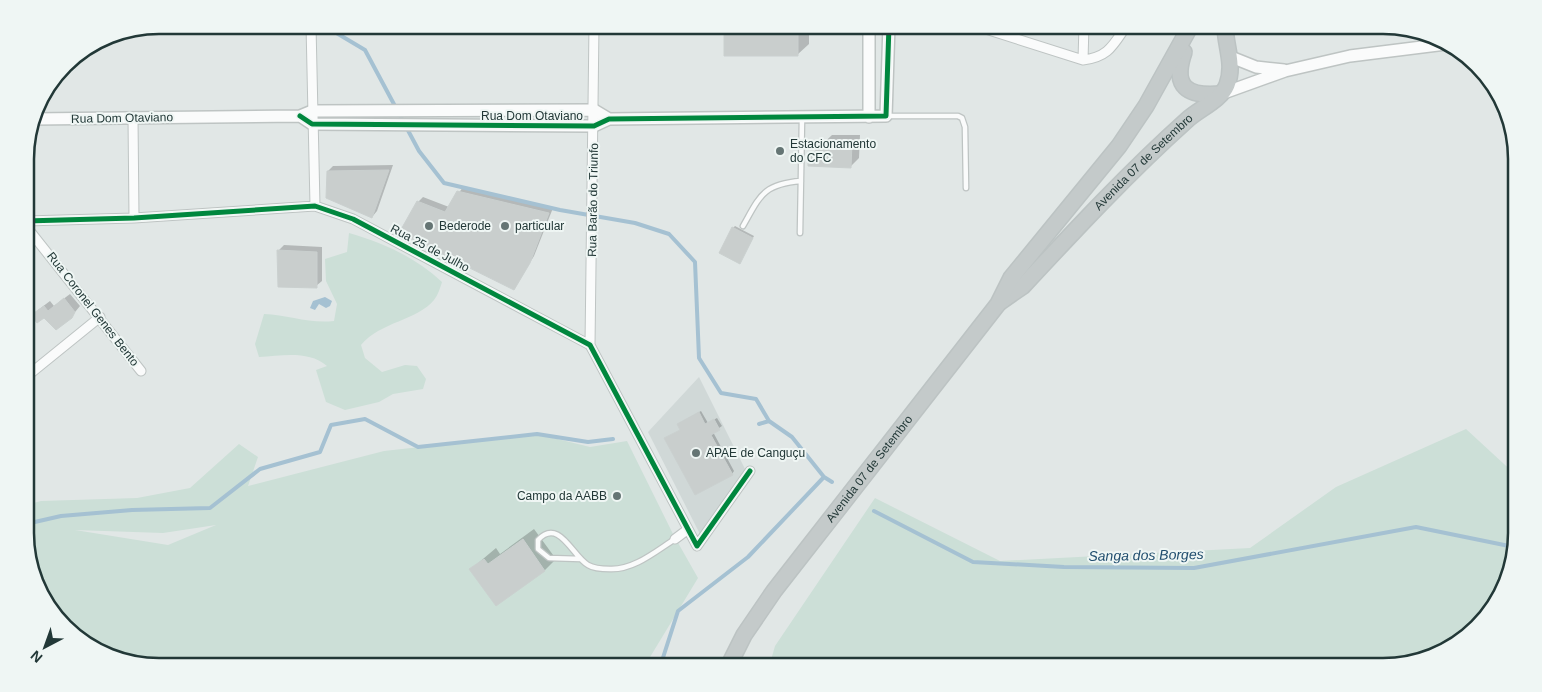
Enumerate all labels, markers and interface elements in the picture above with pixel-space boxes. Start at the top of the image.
street label: Rua Dom Otaviano [481,109,583,123]
street label: Rua Dom Otaviano [71,110,173,126]
street label: Avenida 07 de Setembro [1091,111,1196,213]
place label: Estacionamento do CFC [790,137,876,165]
street label: Rua Barão do Triunfo [585,143,601,257]
marker: Estacionamento do CFC [774,145,786,157]
place label: Bederode [439,219,491,233]
place label: particular [515,219,564,233]
marker: Bederode [423,220,435,232]
marker: particular [499,220,511,232]
street label: Rua 25 de Julho [388,221,472,275]
street label: Rua Coronel Genes Bento [44,249,142,369]
street label: Avenida 07 de Setembro [823,412,916,525]
place label: APAE de Canguçu [706,446,805,460]
marker: APAE de Canguçu [690,447,702,459]
place label: Campo da AABB [517,489,607,503]
marker: Campo da AABB [611,490,623,502]
water label: Sanga dos Borges [1088,546,1204,564]
north arrow [20,622,70,672]
text: N [27,647,46,666]

